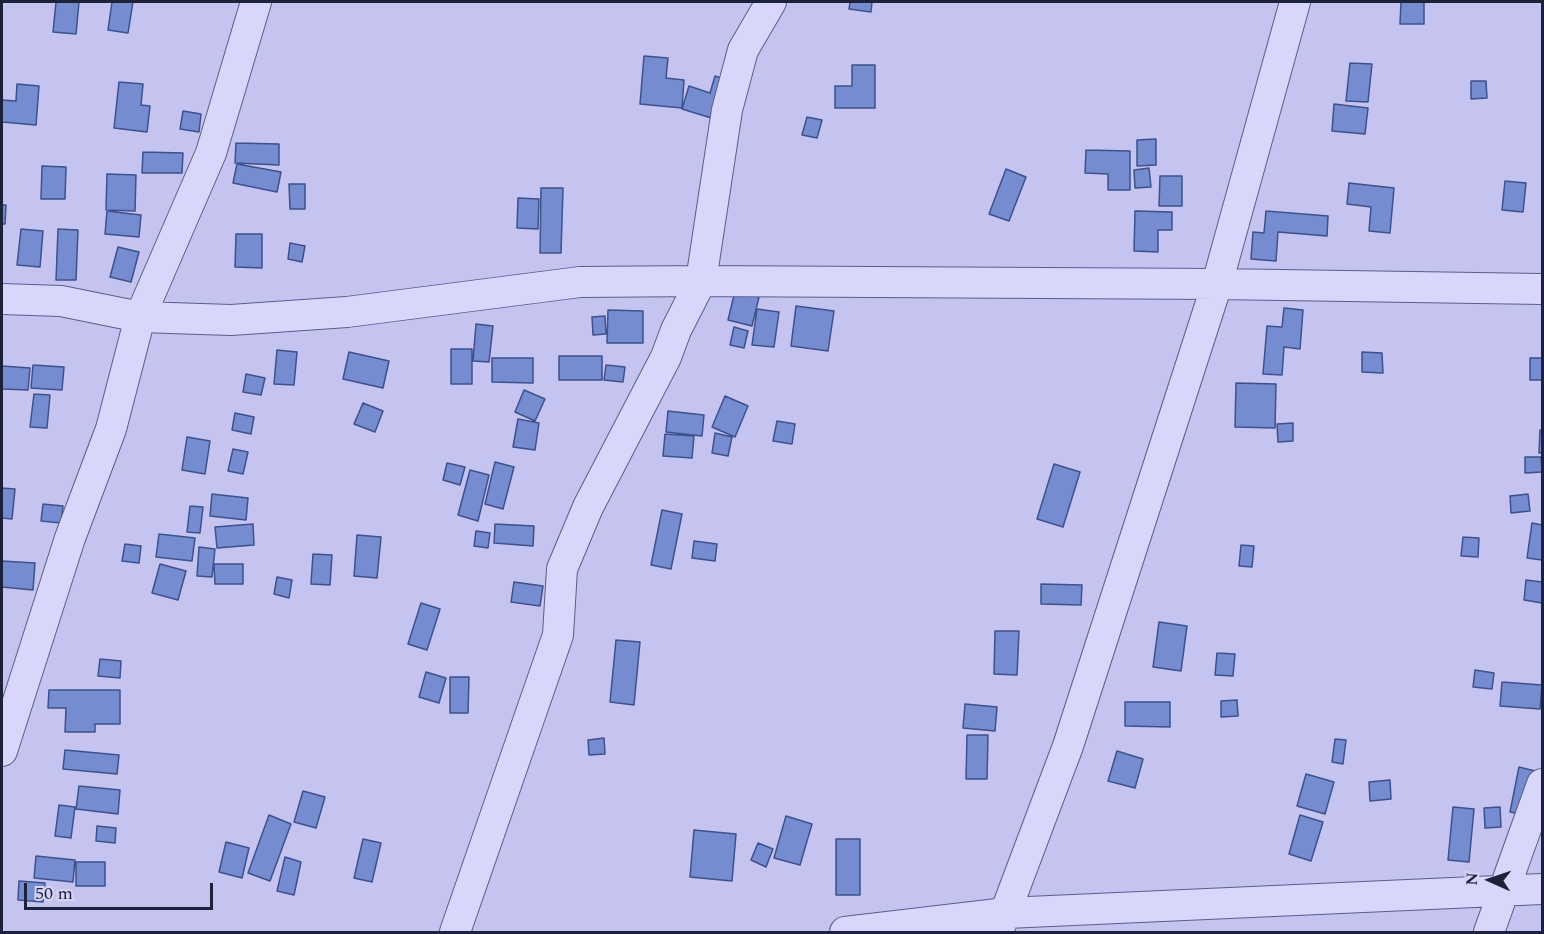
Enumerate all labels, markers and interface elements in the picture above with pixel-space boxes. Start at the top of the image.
north arrow [1460,850,1520,910]
scale bar [27,871,216,909]
text: N [1460,872,1484,886]
text: 50 m [35,880,73,907]

